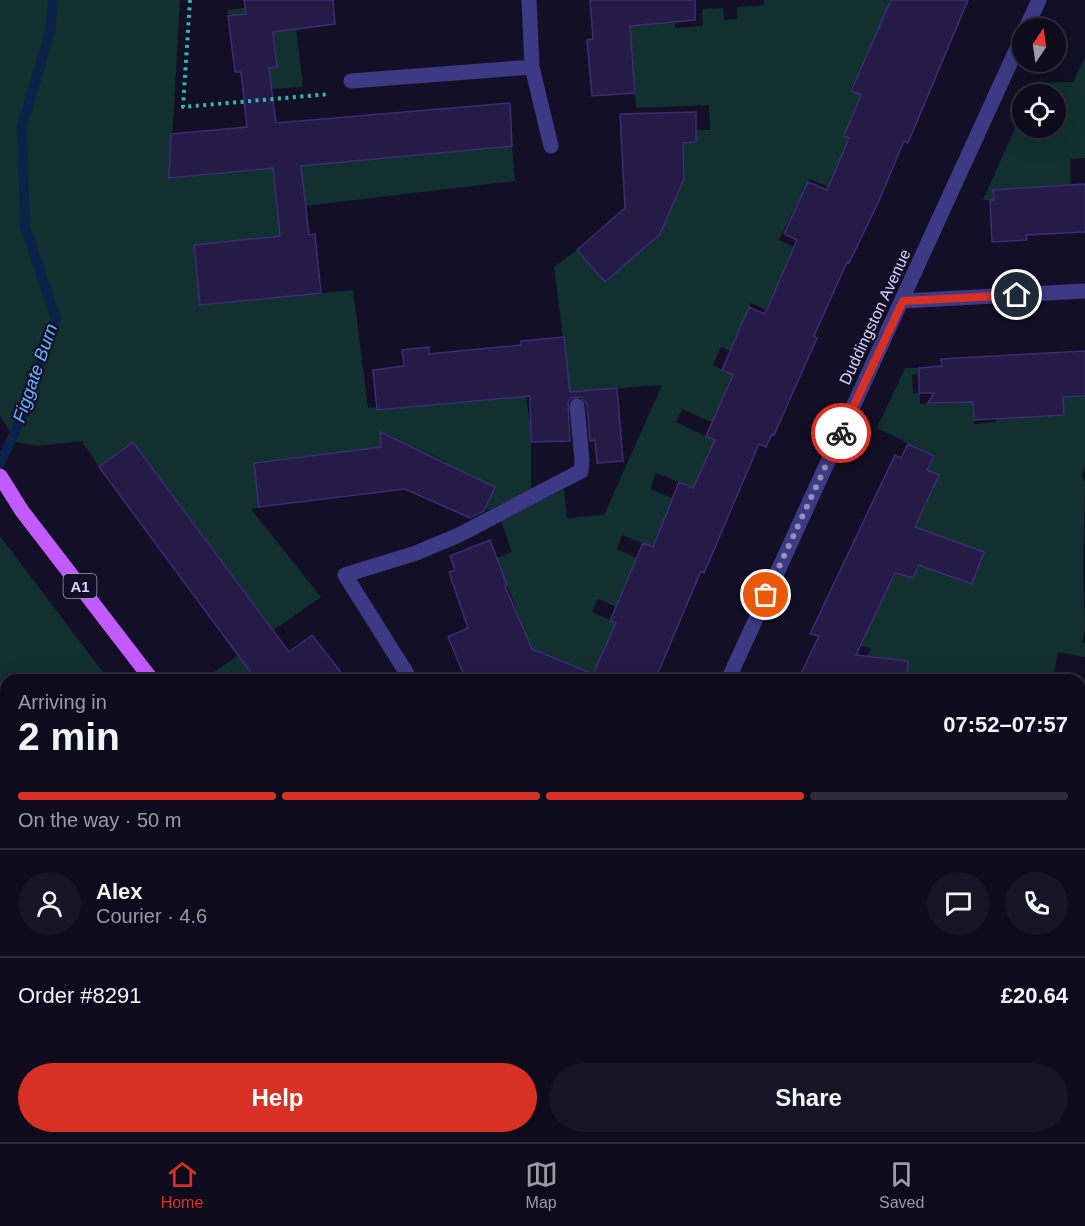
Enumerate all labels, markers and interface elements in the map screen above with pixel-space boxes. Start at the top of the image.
north arrow [1012,18,1066,72]
map controls [1012,18,1066,138]
button: locate [1012,84,1066,138]
street label: Duddingston Avenue [836,247,914,387]
pin [991,269,1042,320]
icon: home [1000,278,1033,311]
water label: Figgate Burn [9,321,61,425]
courier [811,403,871,463]
icon: bike [825,417,858,450]
pin [740,569,791,620]
road number: A1 [64,574,97,598]
icon: bag [749,578,782,611]
text: Arriving in [18,691,107,713]
text: 07:52–07:57 [943,712,1068,737]
text: 2 min [18,715,120,758]
text: On the way · 50 m [18,809,181,831]
button: person [18,872,81,935]
button: chat [927,872,990,935]
button: phone [1005,872,1068,935]
text: Alex [96,879,142,904]
text: Courier · 4.6 [96,905,207,927]
text: Order #8291 [18,983,142,1008]
text: £20.64 [1001,983,1068,1008]
button: Help [18,1063,537,1132]
button: Share [549,1063,1068,1132]
tab: Home [161,1158,203,1212]
tab: Map [525,1158,558,1212]
tab: Saved [879,1158,924,1212]

